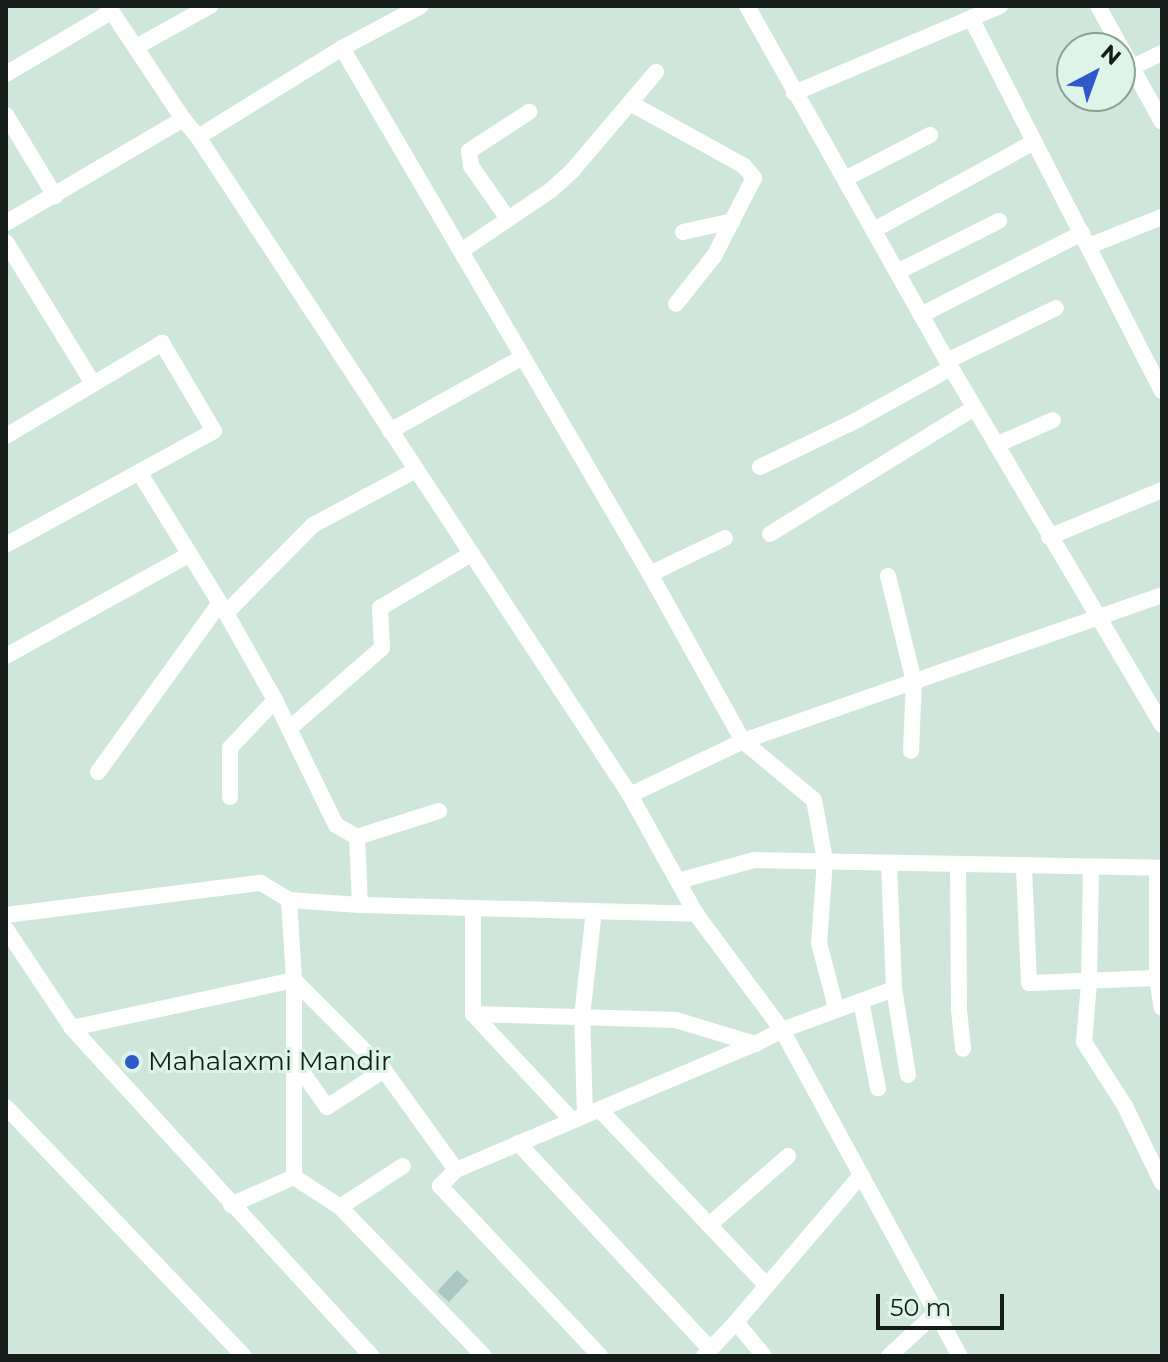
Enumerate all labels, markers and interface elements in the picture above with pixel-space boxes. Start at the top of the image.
north arrow [1056,32,1136,112]
text: N [1095,39,1126,71]
place label: Mahalaxmi Mandir [148,1046,391,1078]
marker: Mahalaxmi Mandir [123,1053,141,1071]
scale bar [880,1278,1008,1328]
text: 50 m [890,1293,951,1322]

